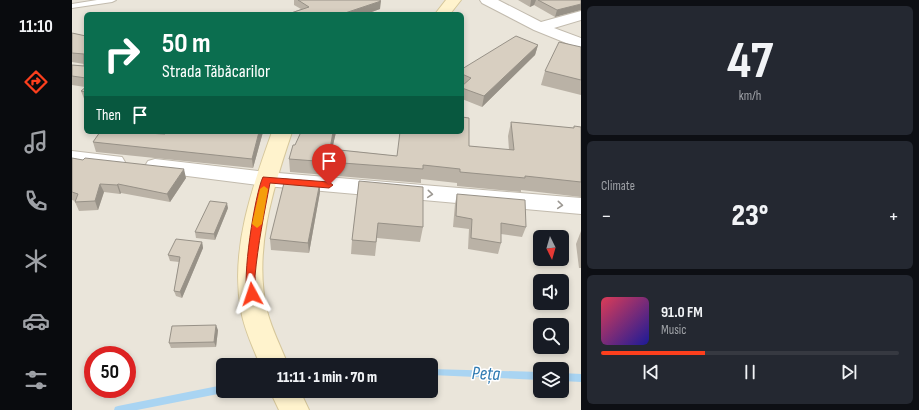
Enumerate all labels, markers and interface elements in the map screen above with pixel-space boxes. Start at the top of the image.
text: 11:10 [19,16,53,37]
text: 50 m [162,27,211,60]
icon: right [96,28,148,80]
text: 47 [727,30,773,93]
text: Strada Tăbăcarilor [162,61,270,82]
icon: directions [22,68,50,96]
text: km/h [739,88,761,104]
icon: arrive [129,104,151,126]
text: Then [96,106,121,125]
icon: music [22,128,50,156]
pin [312,144,346,185]
icon: arrive [318,150,340,172]
text: Climate [601,178,635,194]
icon: phone [22,187,50,215]
one-way arrow [427,189,433,198]
text: 23° [732,198,768,234]
one-way arrow [557,200,563,209]
text: − [601,203,612,230]
text: + [888,203,899,230]
north arrow [533,230,569,266]
map controls [533,230,569,398]
icon: climate [22,247,50,275]
position arrow [231,273,273,315]
button: sound [533,274,569,310]
text: 91.0 FM [661,303,703,322]
icon: car [22,307,50,335]
button: search [533,318,569,354]
text: Music [661,322,686,338]
speed limit sign: 50 [84,346,136,398]
icon: previous [640,361,662,383]
icon: pause [739,361,761,383]
icon: next [838,361,860,383]
water label: Peța [471,362,501,386]
button: layers [533,362,569,398]
icon: filters [22,366,50,394]
text: 11:11 · 1 min · 70 m [277,368,377,387]

